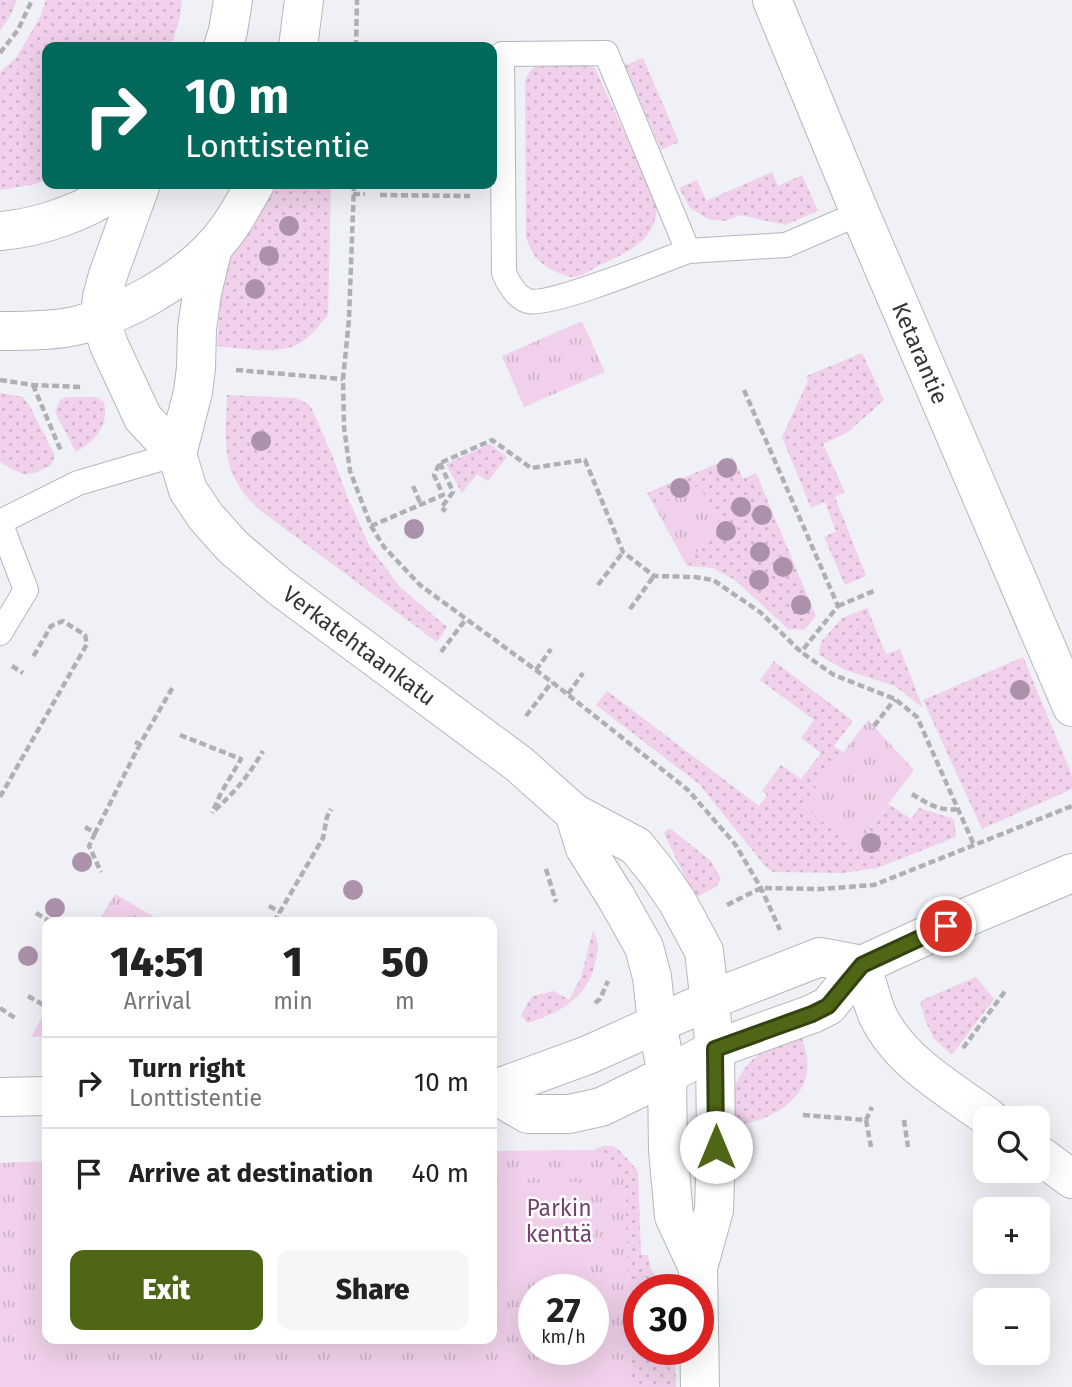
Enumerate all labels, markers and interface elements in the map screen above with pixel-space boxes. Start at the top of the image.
text: 10 m [185,67,289,126]
icon: right [70,70,161,161]
text: Lonttistentie [185,127,370,165]
street label: Ketarantie [886,298,954,408]
street label: Verkatehtaankatu [277,580,441,712]
pin [916,896,976,956]
icon: arrive [927,907,965,945]
text: 14:51 [110,937,205,987]
text: 1 [283,937,303,987]
text: 50 [381,937,429,987]
text: Arrival [124,987,191,1015]
text: min [273,987,313,1015]
text: m [395,987,415,1015]
text: Turn right [129,1053,246,1084]
icon: right [70,1064,108,1102]
text: 10 m [414,1067,469,1098]
text: Lonttistentie [129,1084,262,1112]
map controls [973,1106,1050,1365]
button: search [973,1106,1050,1183]
position arrow [679,1110,753,1184]
icon: arrive [70,1155,108,1193]
text: Arrive at destination [129,1158,373,1189]
text: 40 m [411,1158,469,1189]
park label: Parkin kenttä [526,1194,592,1248]
button: + [973,1197,1050,1274]
button: Exit [70,1250,263,1330]
button: Share [277,1250,469,1330]
speed limit sign: 30 [623,1274,714,1365]
button: − [973,1288,1050,1365]
text: 27 [546,1289,581,1331]
text: km/h [541,1326,586,1348]

